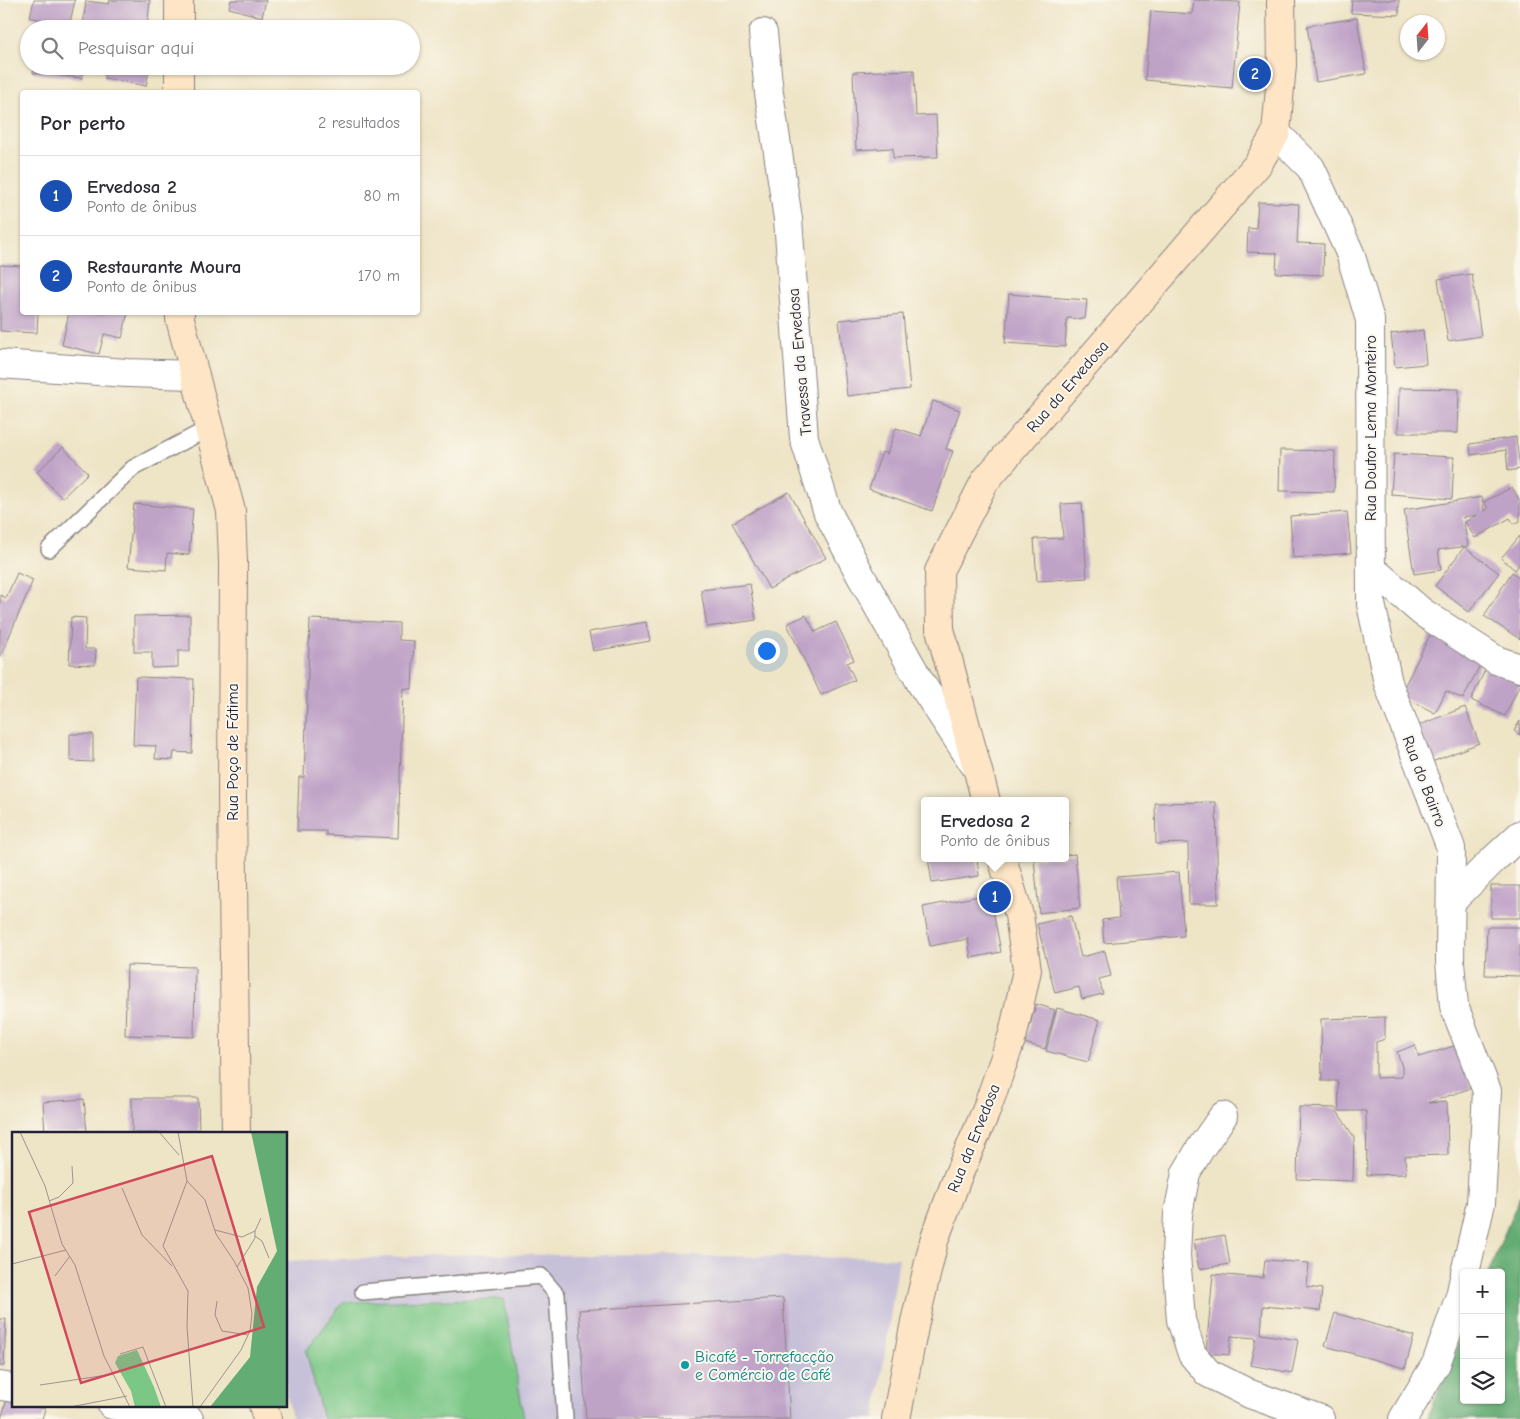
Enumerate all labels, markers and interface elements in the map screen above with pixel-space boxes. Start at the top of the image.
north arrow [1400,15,1445,60]
search box [20,20,420,75]
icon: search [38,34,66,62]
text: Pesquisar aqui [78,37,194,59]
pin: 2 [1239,55,1271,93]
text: Por perto [40,111,125,135]
text: 2 resultados [318,114,400,132]
text: Ervedosa 2 [87,176,177,198]
text: 1 [53,187,59,205]
text: 80 m [363,187,400,205]
text: Ponto de ônibus [87,198,197,216]
text: Restaurante Moura [87,256,241,278]
text: 2 [52,267,60,285]
text: 170 m [358,267,400,285]
text: Ponto de ônibus [87,278,197,296]
street label: Travessa da Ervedosa [785,287,815,436]
street label: Rua Doutor Lema Monteiro [1362,335,1380,521]
street label: Rua da Ervedosa [1023,337,1112,436]
your location [754,638,780,664]
street label: Rua Poço de Fátima [224,683,242,821]
street label: Rua do Bairro [1398,733,1450,830]
popup [921,797,1069,862]
text: Ervedosa 2 [940,810,1030,832]
text: Ponto de ônibus [940,832,1050,850]
pin: 1 [979,878,1011,916]
street label: Rua da Ervedosa [944,1081,1004,1195]
inset map [12,1132,288,1406]
map controls [1460,1269,1505,1404]
button: + [1460,1269,1505,1314]
button: − [1460,1314,1505,1359]
place label: Bicafé - Torrefacção e Comércio de Café [695,1348,834,1384]
marker: Bicafé - Torrefacção e Comércio de Café [679,1359,691,1371]
button: layers [1460,1359,1505,1404]

